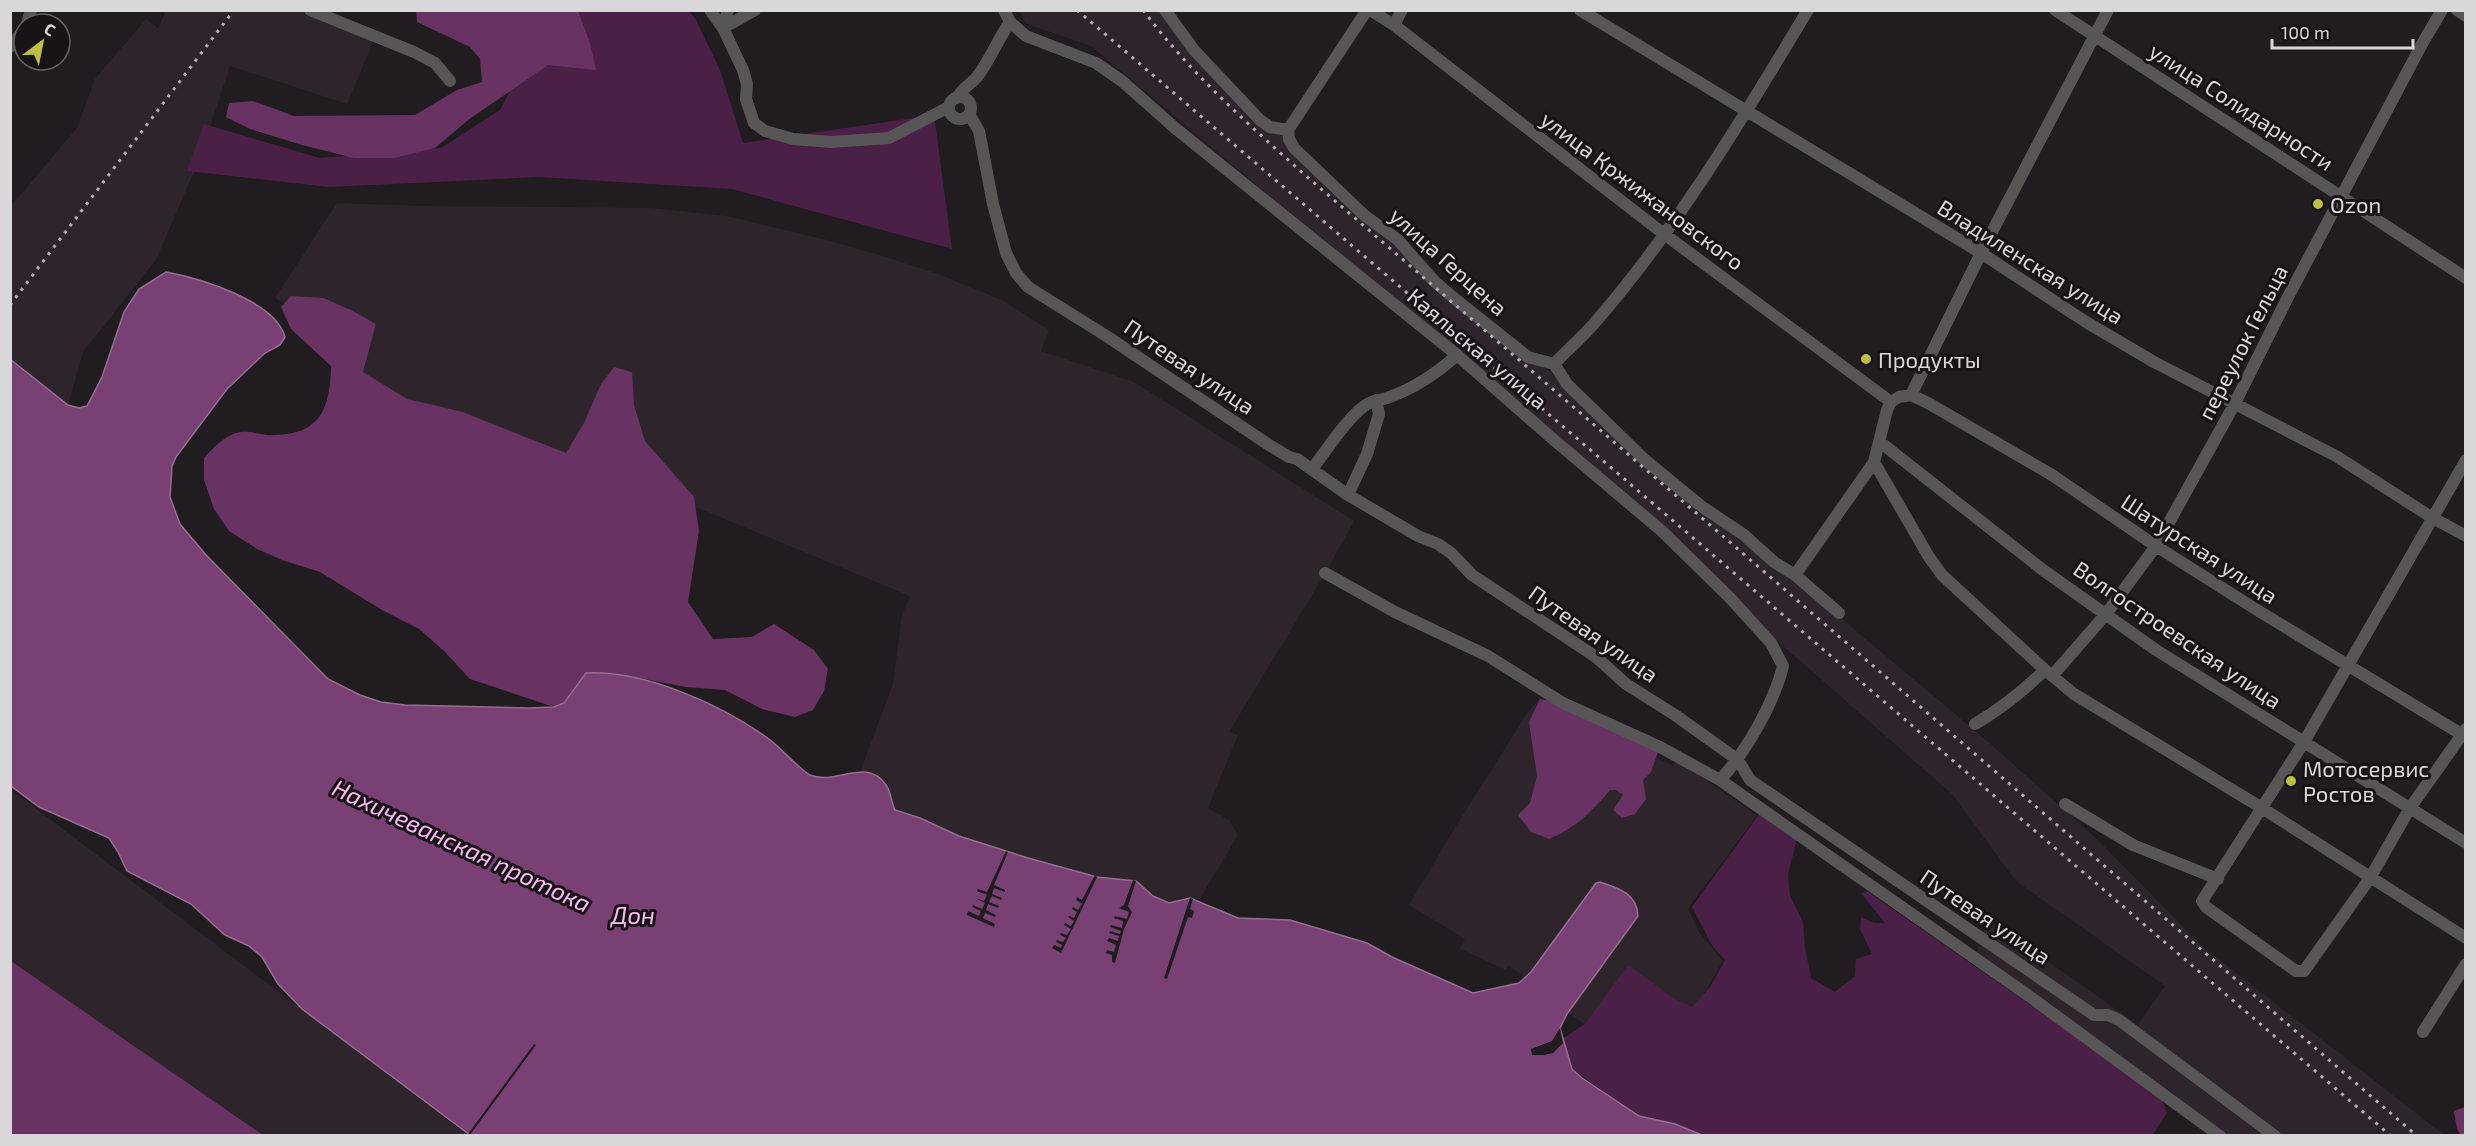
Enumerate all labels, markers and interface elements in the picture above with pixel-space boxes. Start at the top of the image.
north arrow [12,12,72,72]
scale bar [2272,12,2413,50]
text: С [41,18,59,39]
text: 100 m [2281,21,2330,43]
street label: улица Солидарности [2145,37,2339,176]
street label: улица Кржижановского [1536,105,1750,276]
place label: Ozon [2330,191,2381,217]
street label: Владиленская улица [1933,193,2129,330]
marker: Ozon [2311,197,2325,211]
street label: улица Герцена [1384,202,1513,321]
street label: переулок Гельца [2192,260,2293,424]
street label: Каяльская улица [1402,282,1553,415]
street label: Путевая улица [1119,313,1260,420]
place label: Продукты [1878,346,1981,373]
marker: Продукты [1859,352,1873,366]
street label: Шатурская улица [2116,488,2283,609]
street label: Волгостроевская улица [2069,555,2287,714]
street label: Путевая улица [1524,579,1664,688]
place label: Мотосервис Ростов [2303,755,2429,806]
water label: Нахичеванская протока [328,772,596,918]
marker: Мотосервис Ростов [2284,774,2298,788]
street label: Путевая улица [1915,863,2056,970]
water label: Дон [610,900,655,929]

